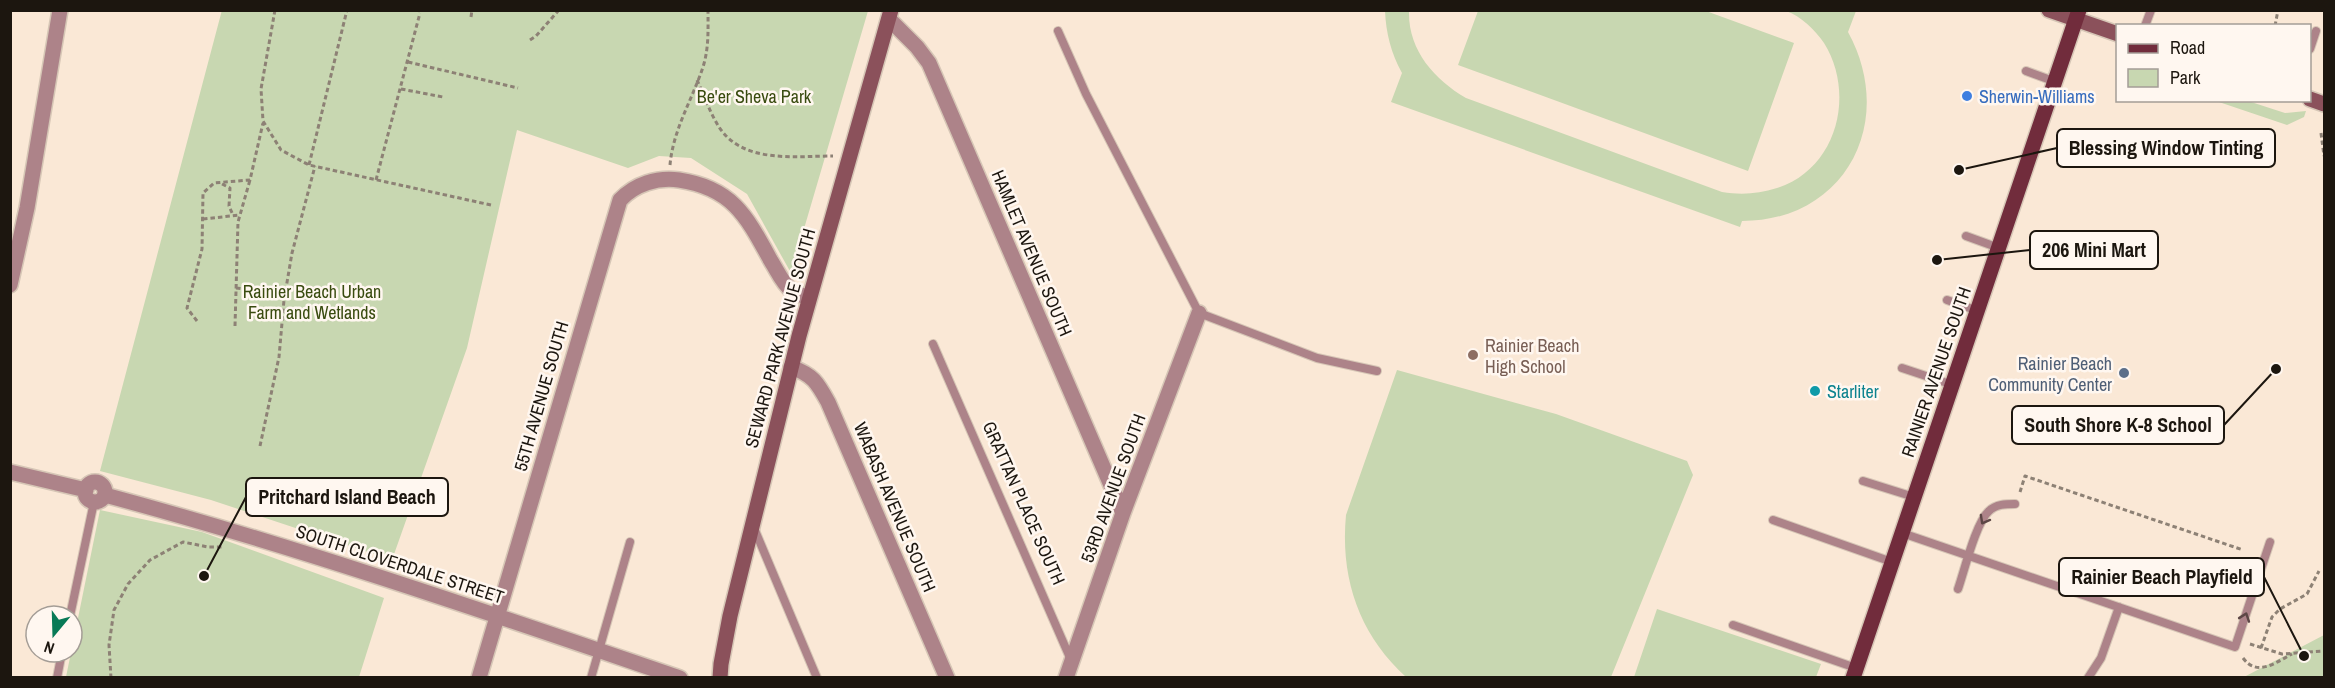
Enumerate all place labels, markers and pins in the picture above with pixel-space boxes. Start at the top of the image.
place label: Sherwin-Williams [1979,84,2095,109]
marker: Sherwin-Williams [1960,89,1974,103]
callout: Blessing Window Tinting [2057,129,2275,167]
callout: 206 Mini Mart [2030,231,2158,269]
place label: Rainier Beach High School [1485,333,1579,379]
marker: Rainier Beach High School [1466,348,1480,362]
place label: Rainier Beach Community Center [1988,351,2112,397]
marker: Rainier Beach Community Center [2117,366,2131,380]
place label: Starliter [1827,379,1879,404]
marker: Starliter [1808,384,1822,398]
callout: South Shore K-8 School [2012,406,2224,444]
callout: Pritchard Island Beach [246,478,448,516]
callout: Rainier Beach Playfield [2059,558,2264,596]

